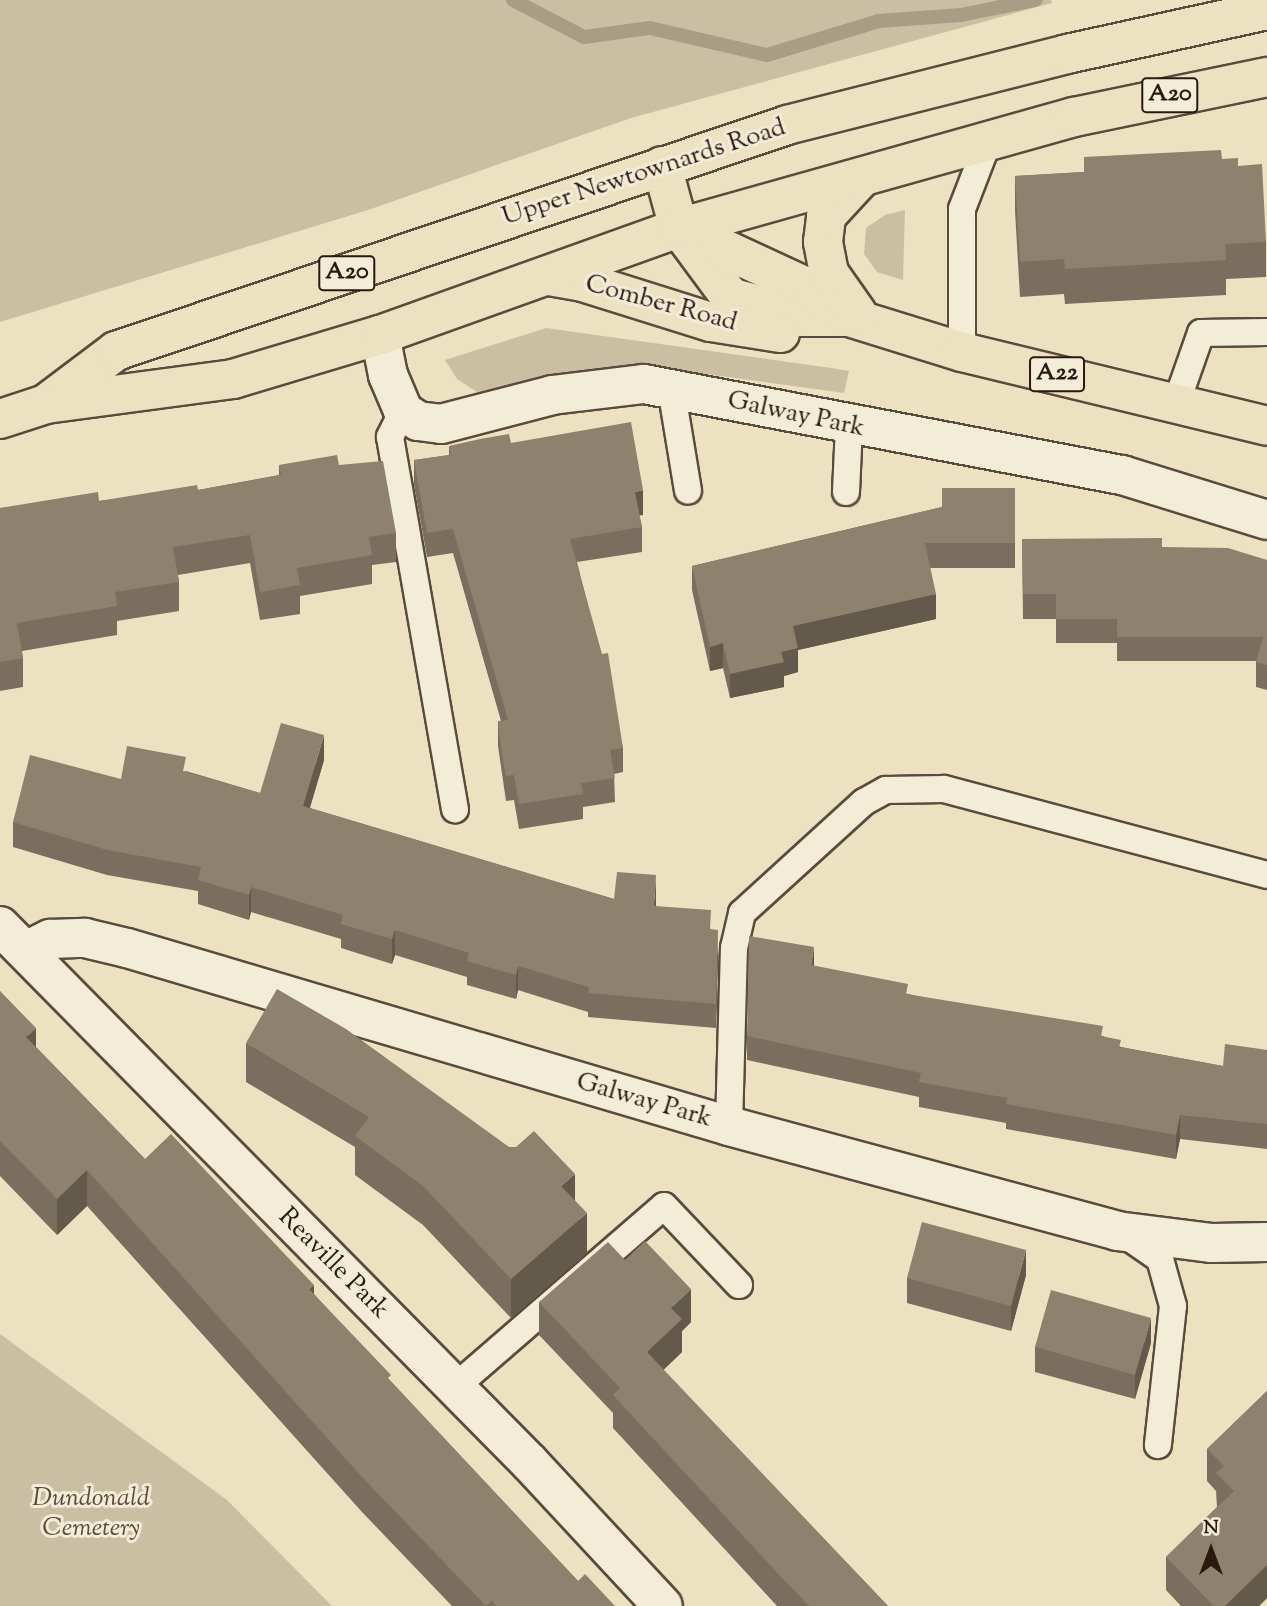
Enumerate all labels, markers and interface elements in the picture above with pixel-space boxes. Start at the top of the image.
road number: A20 [1140,74,1200,116]
street label: Upper Newtownards Road [498,112,790,234]
road number: A20 [317,252,377,294]
street label: Comber Road [582,269,740,339]
road number: A22 [1029,354,1085,394]
street label: Galway Park [725,385,867,445]
street label: Galway Park [573,1067,715,1135]
street label: Reaville Park [271,1202,395,1326]
park label: Dundonald Cemetery [32,1483,150,1544]
north arrow [1176,1515,1246,1585]
text: N [1203,1515,1219,1542]

